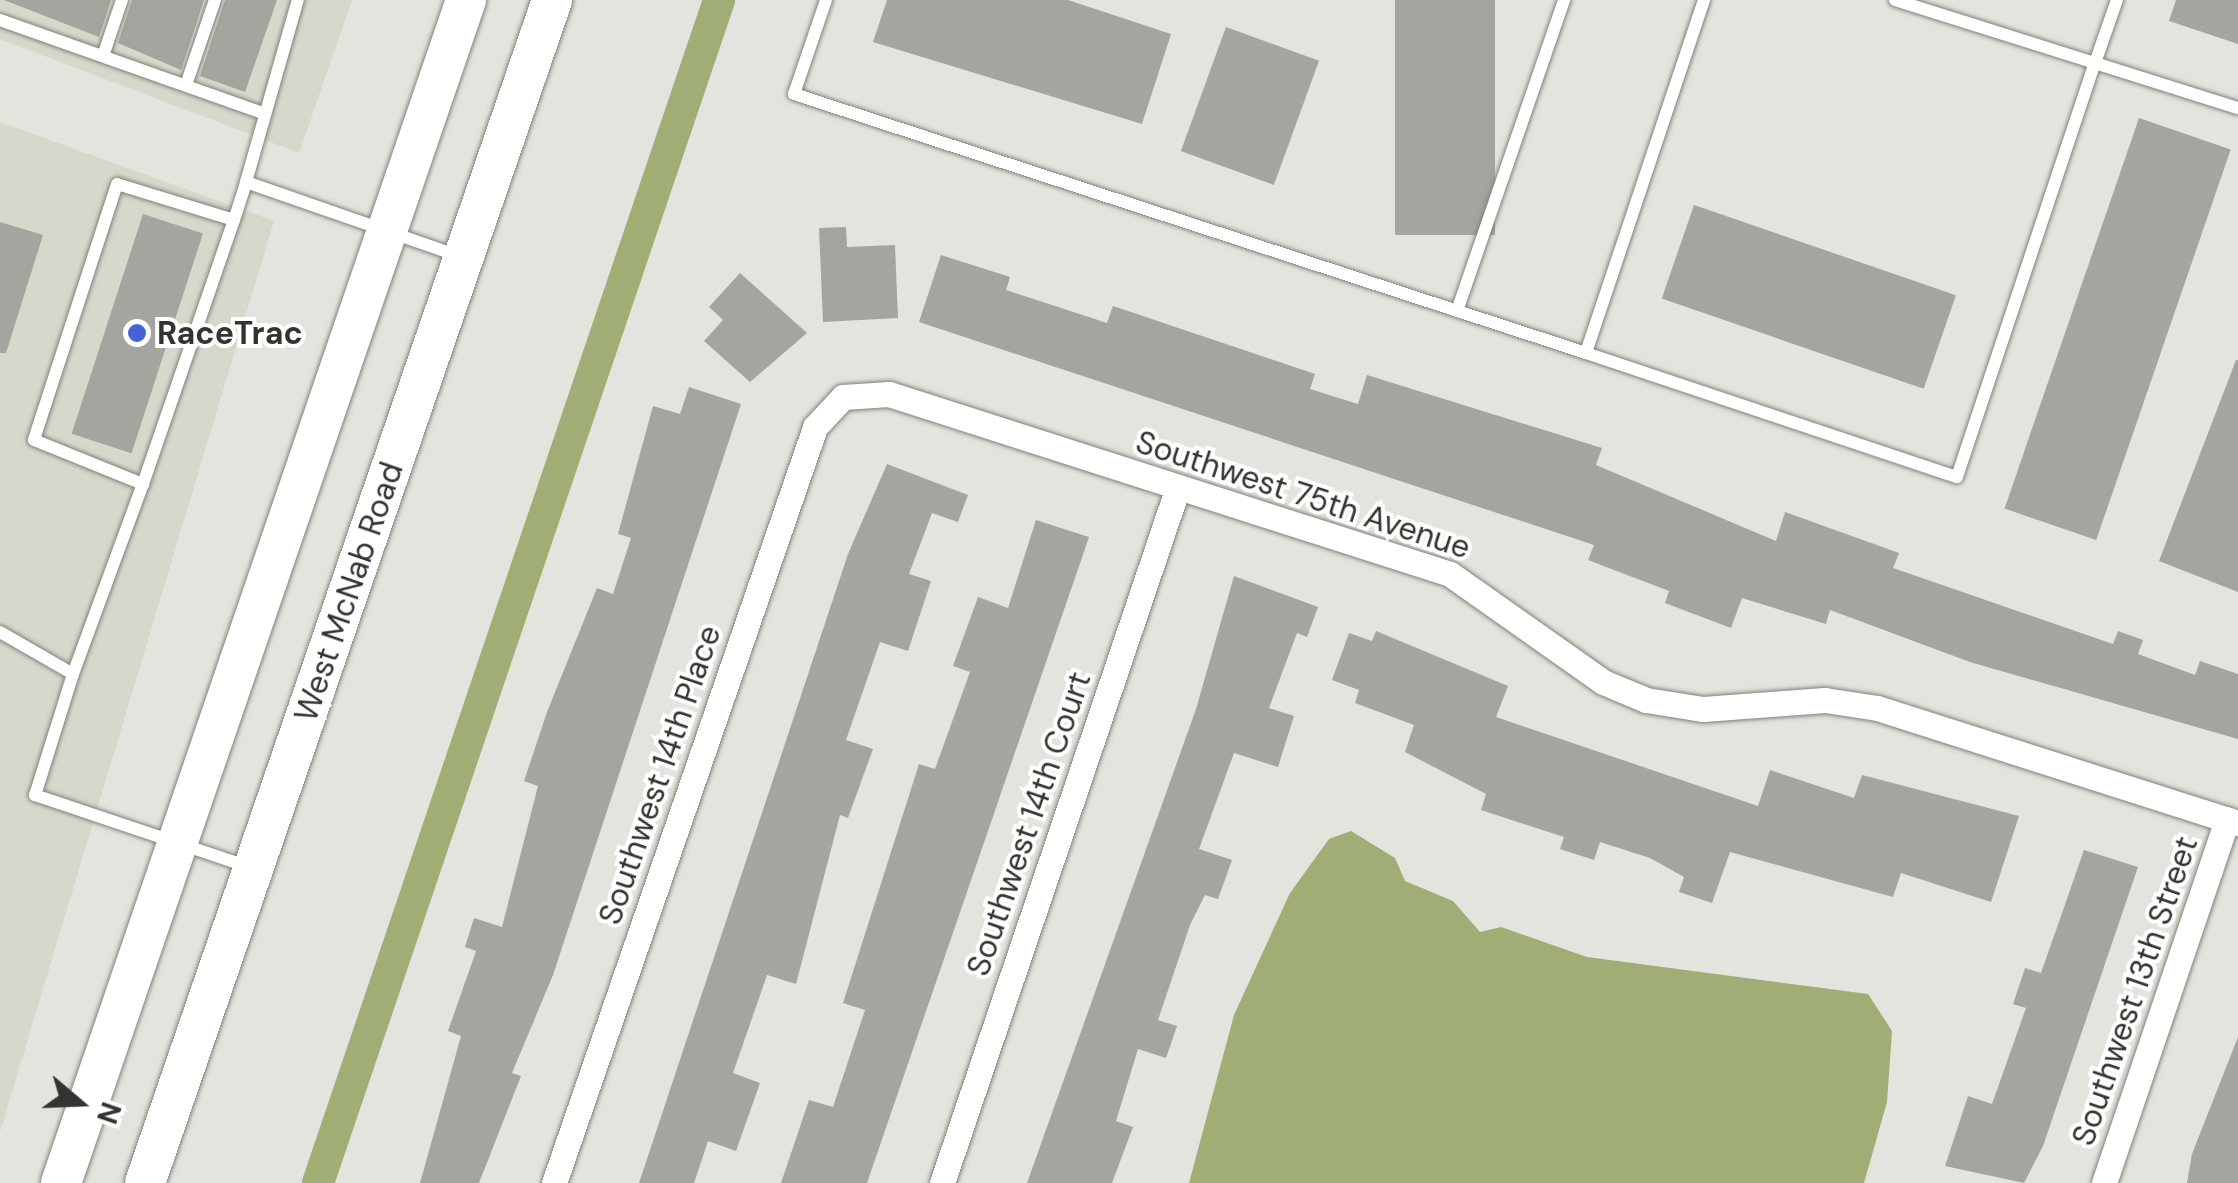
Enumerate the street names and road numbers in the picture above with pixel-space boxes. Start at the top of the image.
street label: Southwest 75th Avenue [1131,423,1475,567]
street label: West McNab Road [287,457,411,727]
street label: Southwest 14th Place [591,620,729,930]
street label: Southwest 14th Court [959,667,1099,981]
street label: Southwest 13th Street [2064,831,2206,1151]

